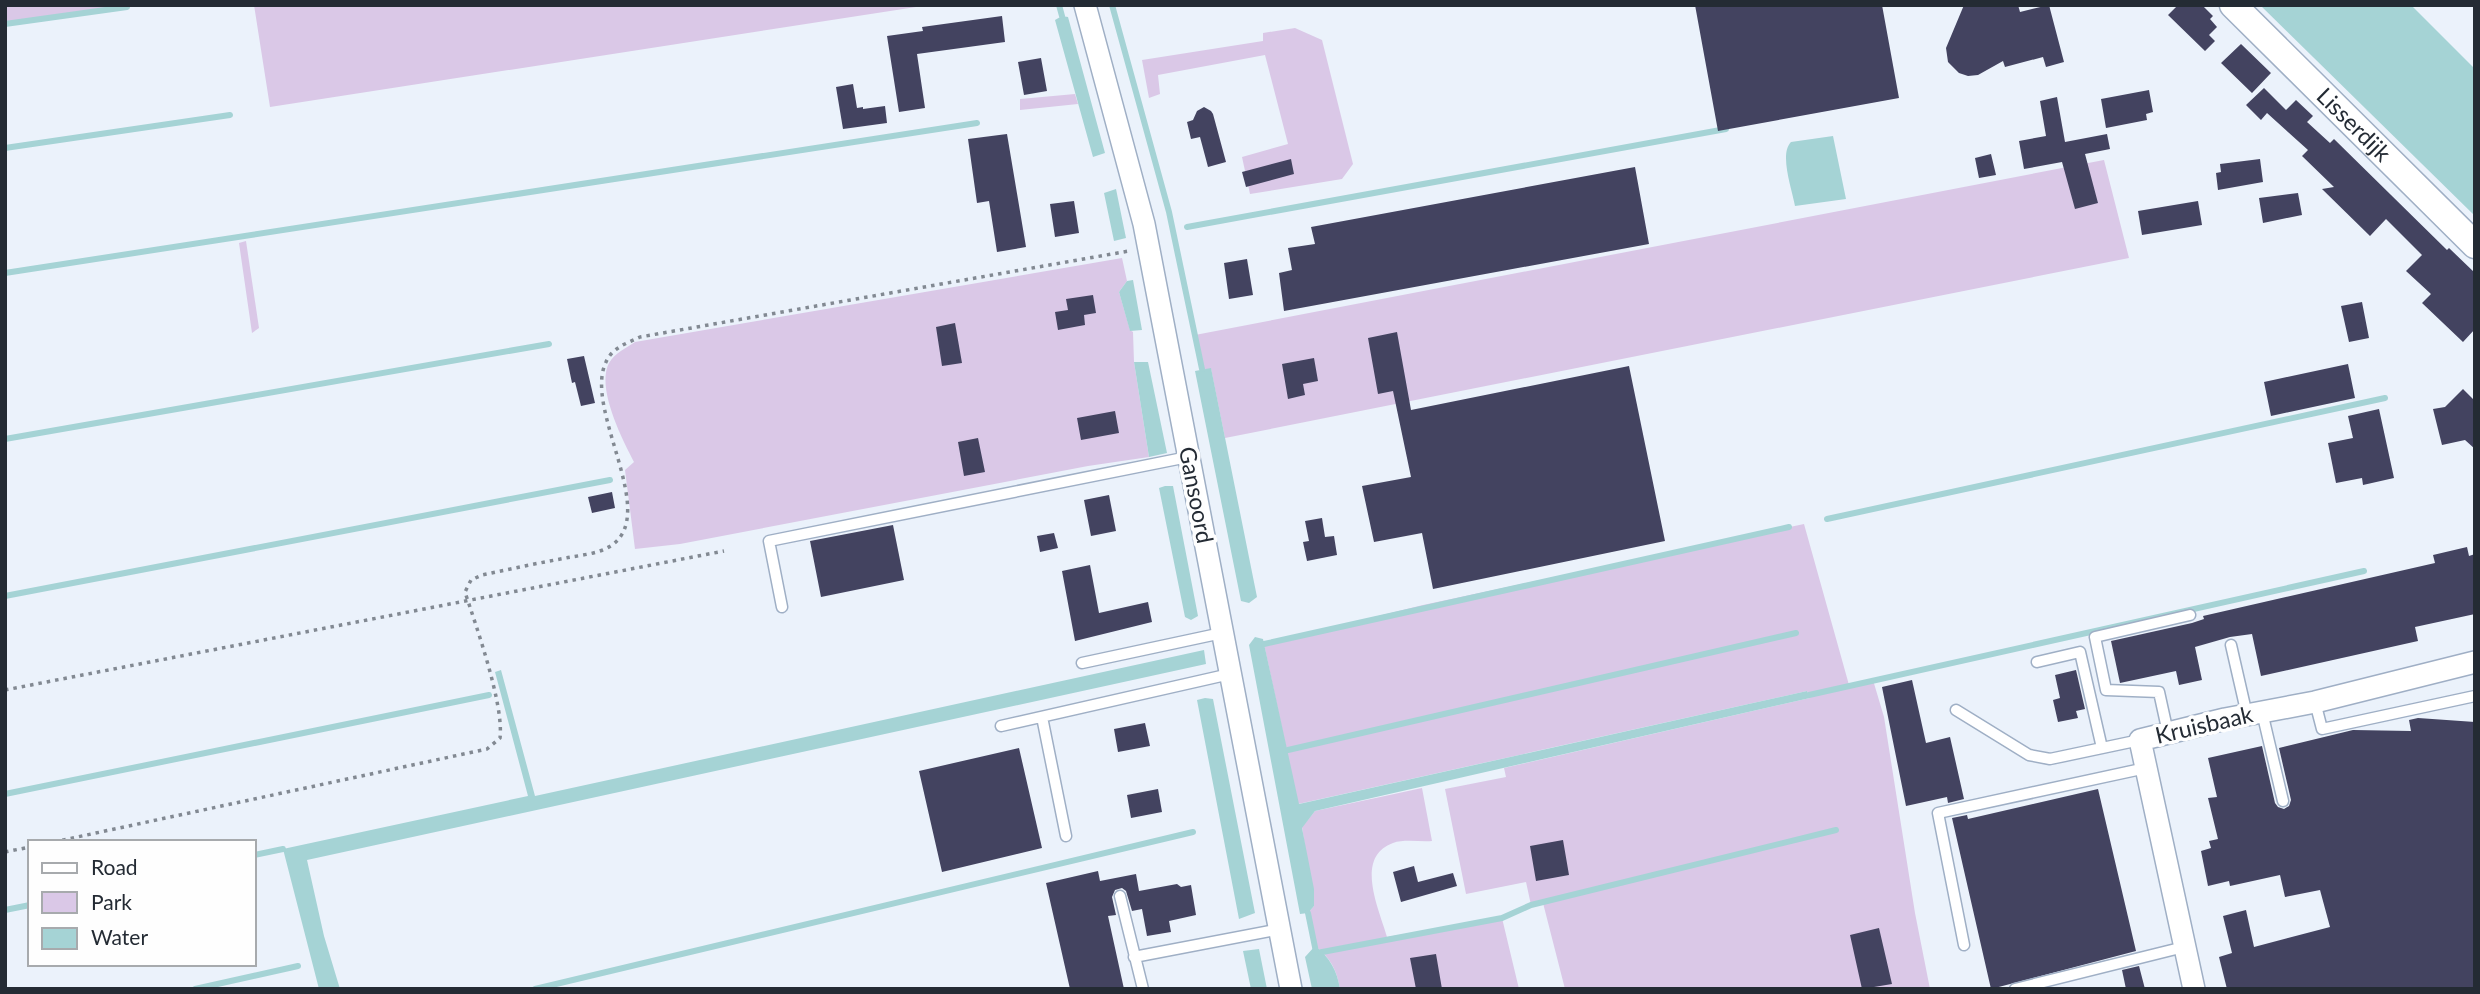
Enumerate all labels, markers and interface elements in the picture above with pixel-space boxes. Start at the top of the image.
street label: Lisserdijk [2312,81,2398,167]
street label: Gansoord [1174,444,1220,546]
street label: Kruisbaak [2152,699,2256,749]
legend [28,840,256,966]
text: Road [91,854,138,879]
text: Park [91,889,132,914]
text: Water [91,924,148,949]

